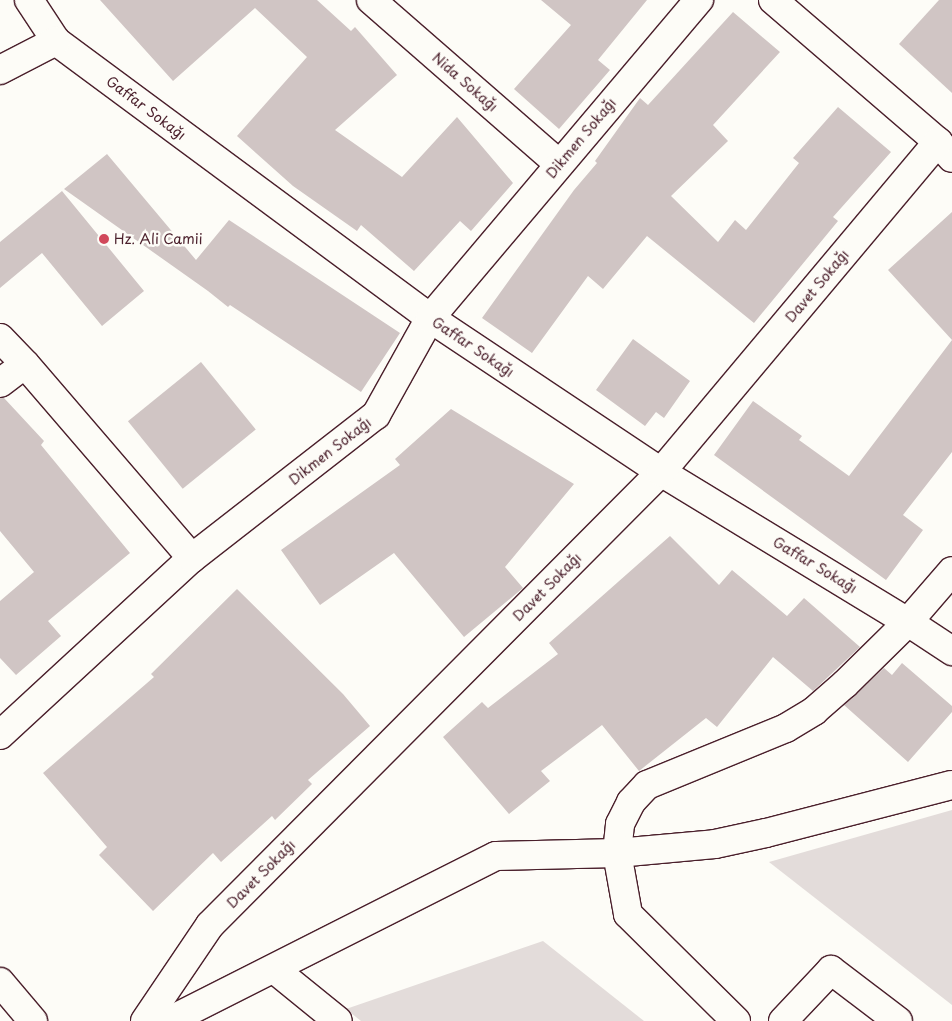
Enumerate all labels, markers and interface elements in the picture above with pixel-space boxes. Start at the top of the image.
street label: Nida Sokağı [429,49,501,115]
street label: Gaffar Sokağı [103,72,189,144]
street label: Dikmen Sokağı [542,94,620,182]
place label: Hz. Ali Camii [114,231,202,247]
marker: Hz. Ali Camii [98,233,110,245]
street label: Davet Sokağı [782,246,852,326]
street label: Gaffar Sokağı [429,313,517,381]
street label: Dikmen Sokağı [285,413,375,489]
street label: Gaffar Sokağı [770,533,860,597]
street label: Davet Sokağı [509,549,585,625]
street label: Davet Sokağı [223,836,299,912]

